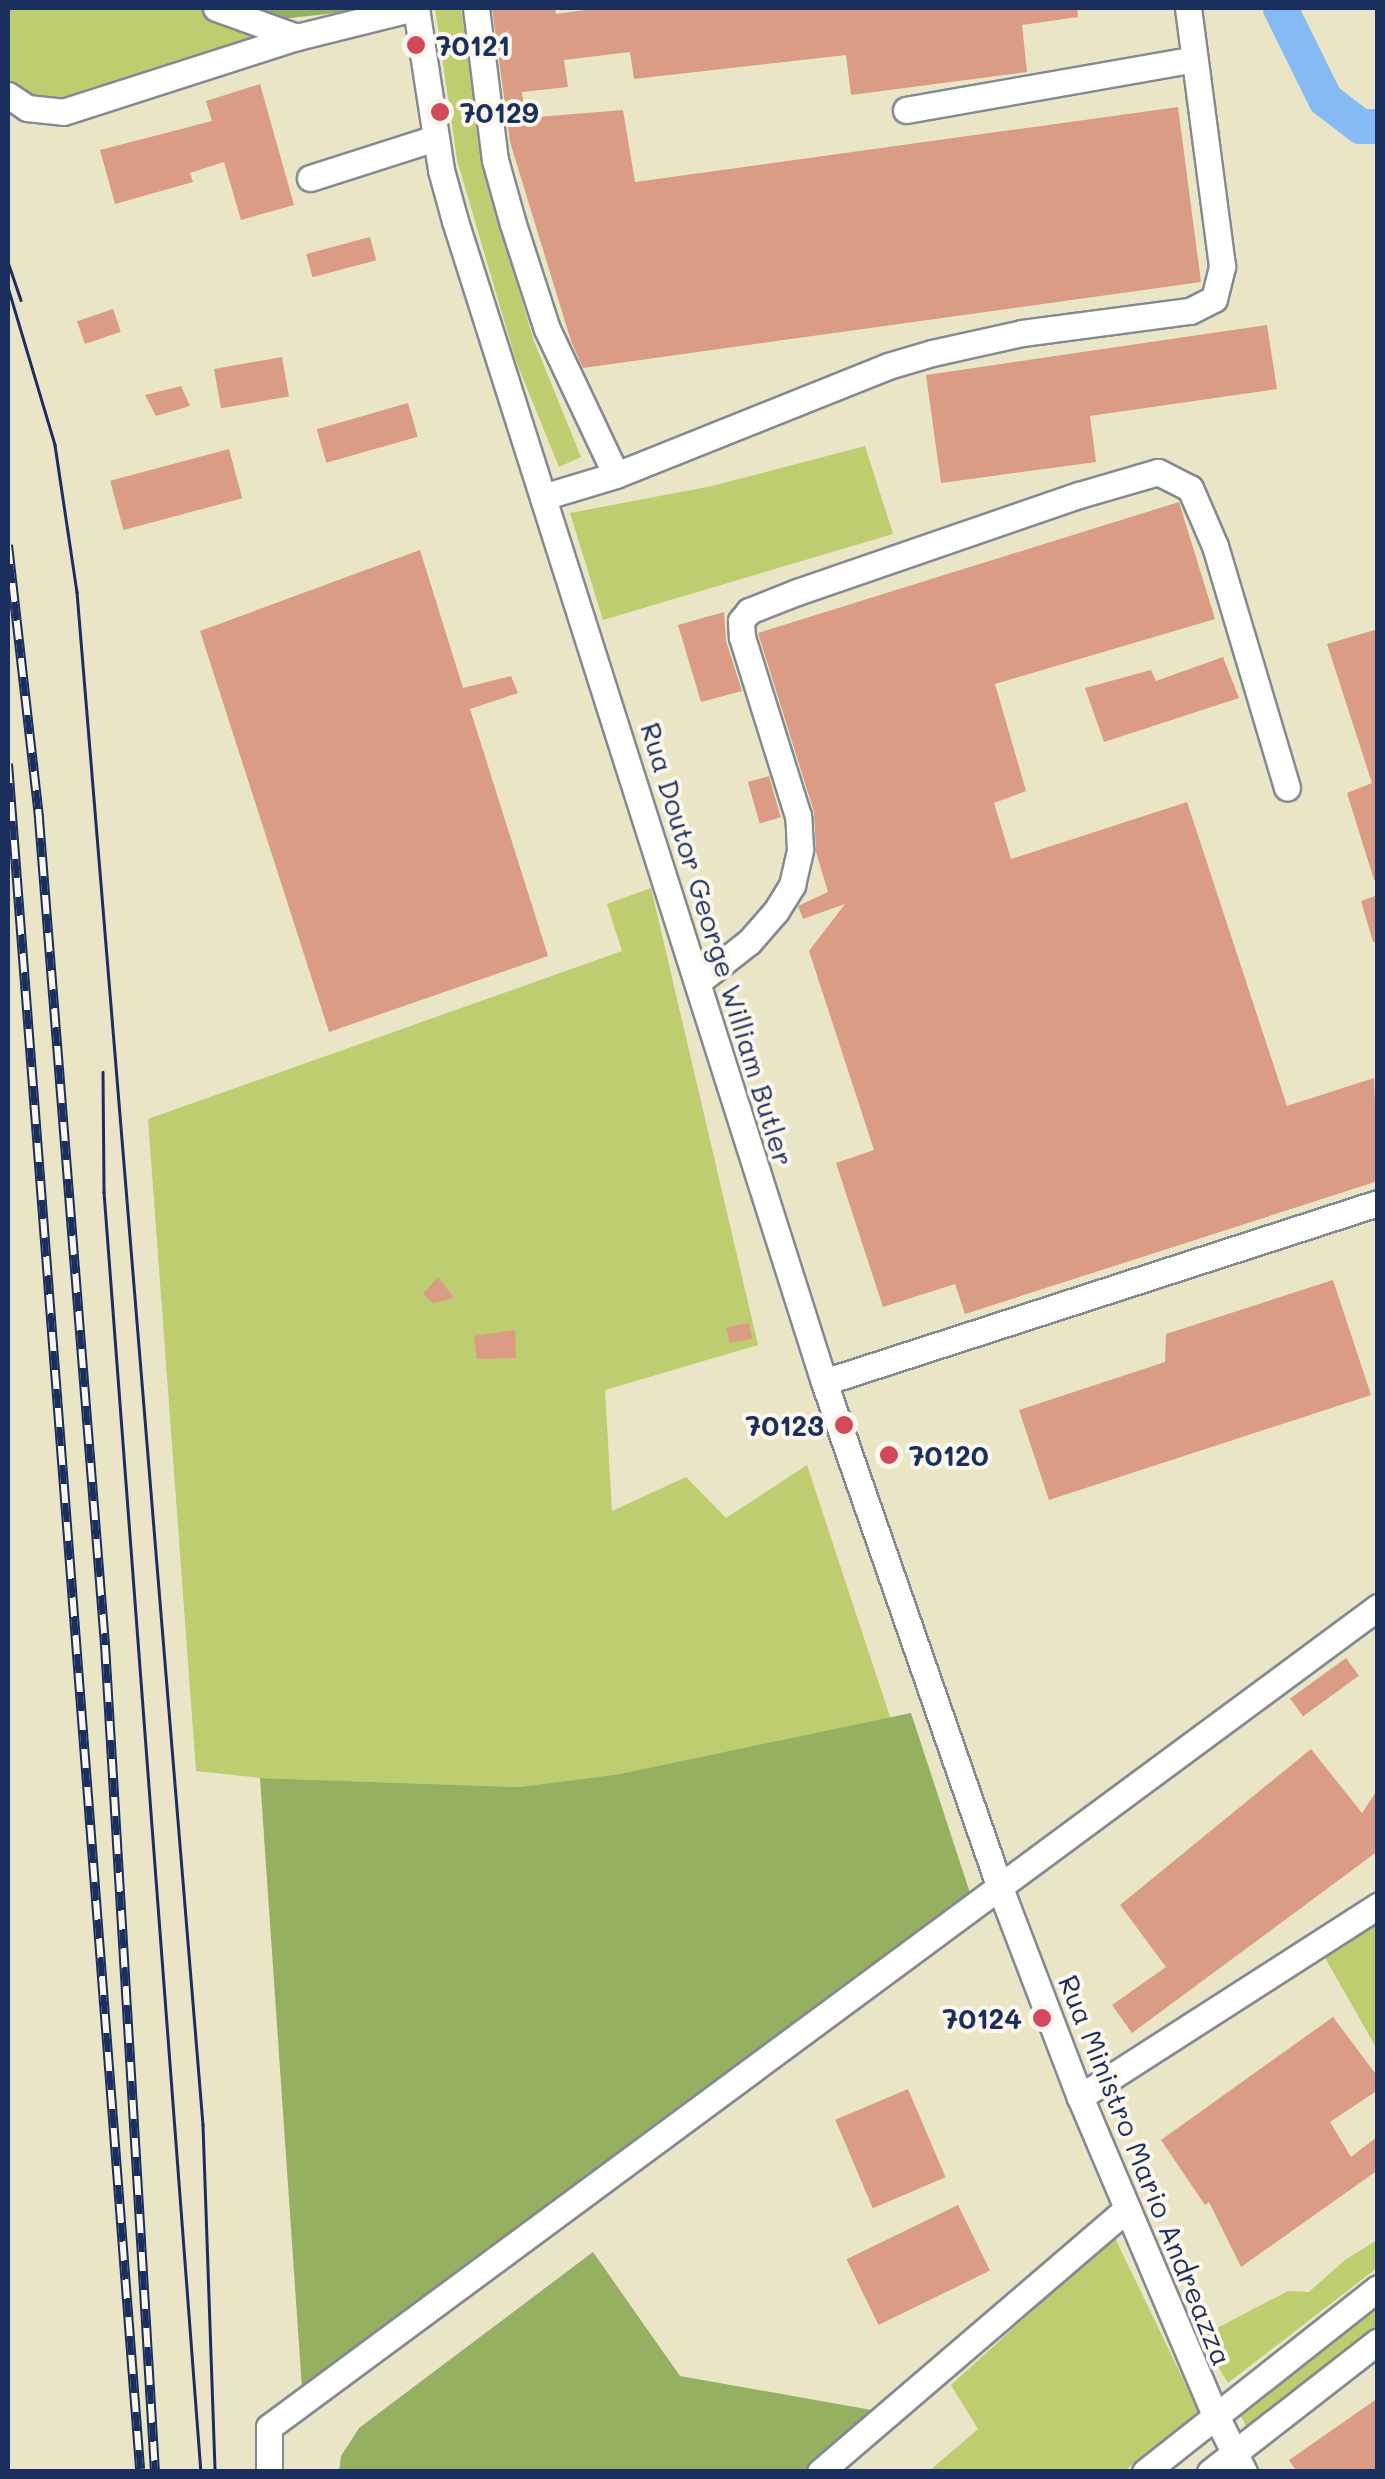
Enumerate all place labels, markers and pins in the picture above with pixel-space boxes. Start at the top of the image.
place label: 70121 [436,28,510,62]
marker: 70121 [405,34,427,56]
place label: 70129 [460,95,538,129]
marker: 70129 [429,101,451,123]
place label: 70123 [746,1408,824,1442]
marker: 70123 [833,1414,855,1436]
place label: 70120 [909,1438,989,1472]
marker: 70120 [878,1444,900,1466]
place label: 70124 [943,2001,1022,2035]
marker: 70124 [1031,2007,1053,2029]

